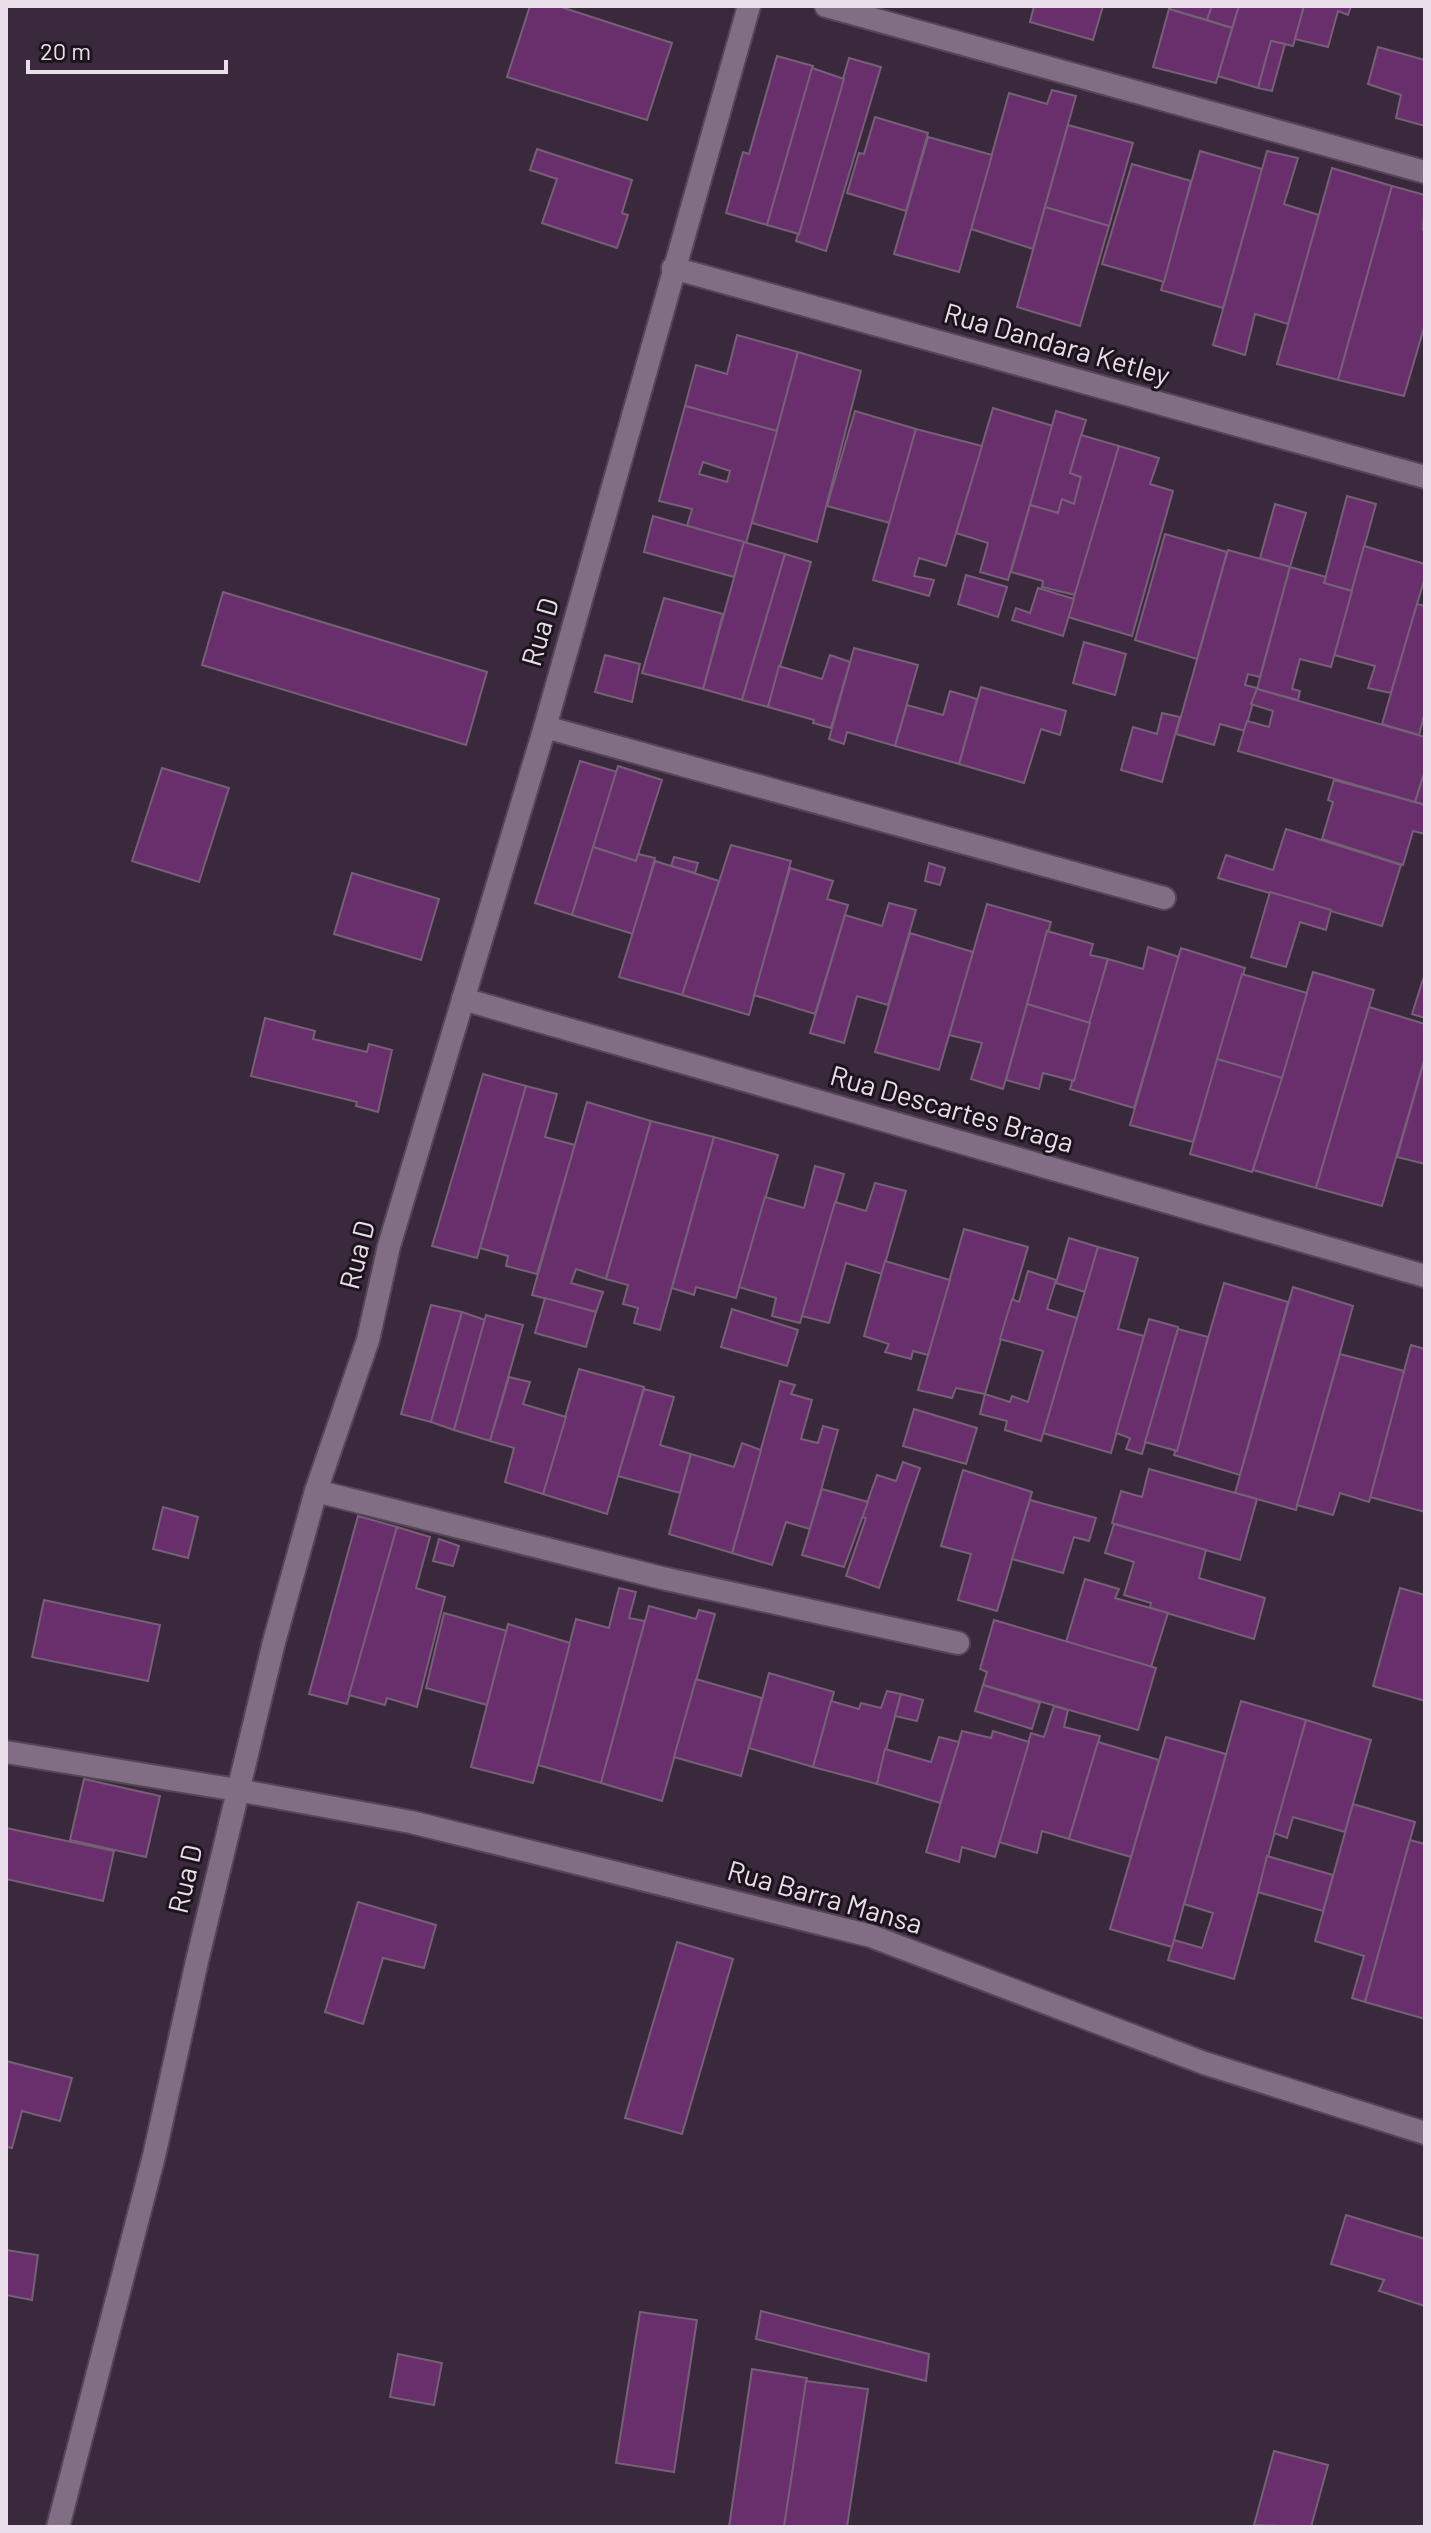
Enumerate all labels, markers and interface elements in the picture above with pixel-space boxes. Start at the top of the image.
scale bar [28,24,226,74]
text: 20 m [40,36,91,65]
street label: Rua Dandara Ketley [940,295,1174,392]
street label: Rua D [513,594,565,670]
street label: Rua Descartes Braga [827,1057,1078,1159]
street label: Rua D [331,1217,381,1293]
street label: Rua D [160,1841,208,1916]
street label: Rua Barra Mansa [724,1852,927,1940]

